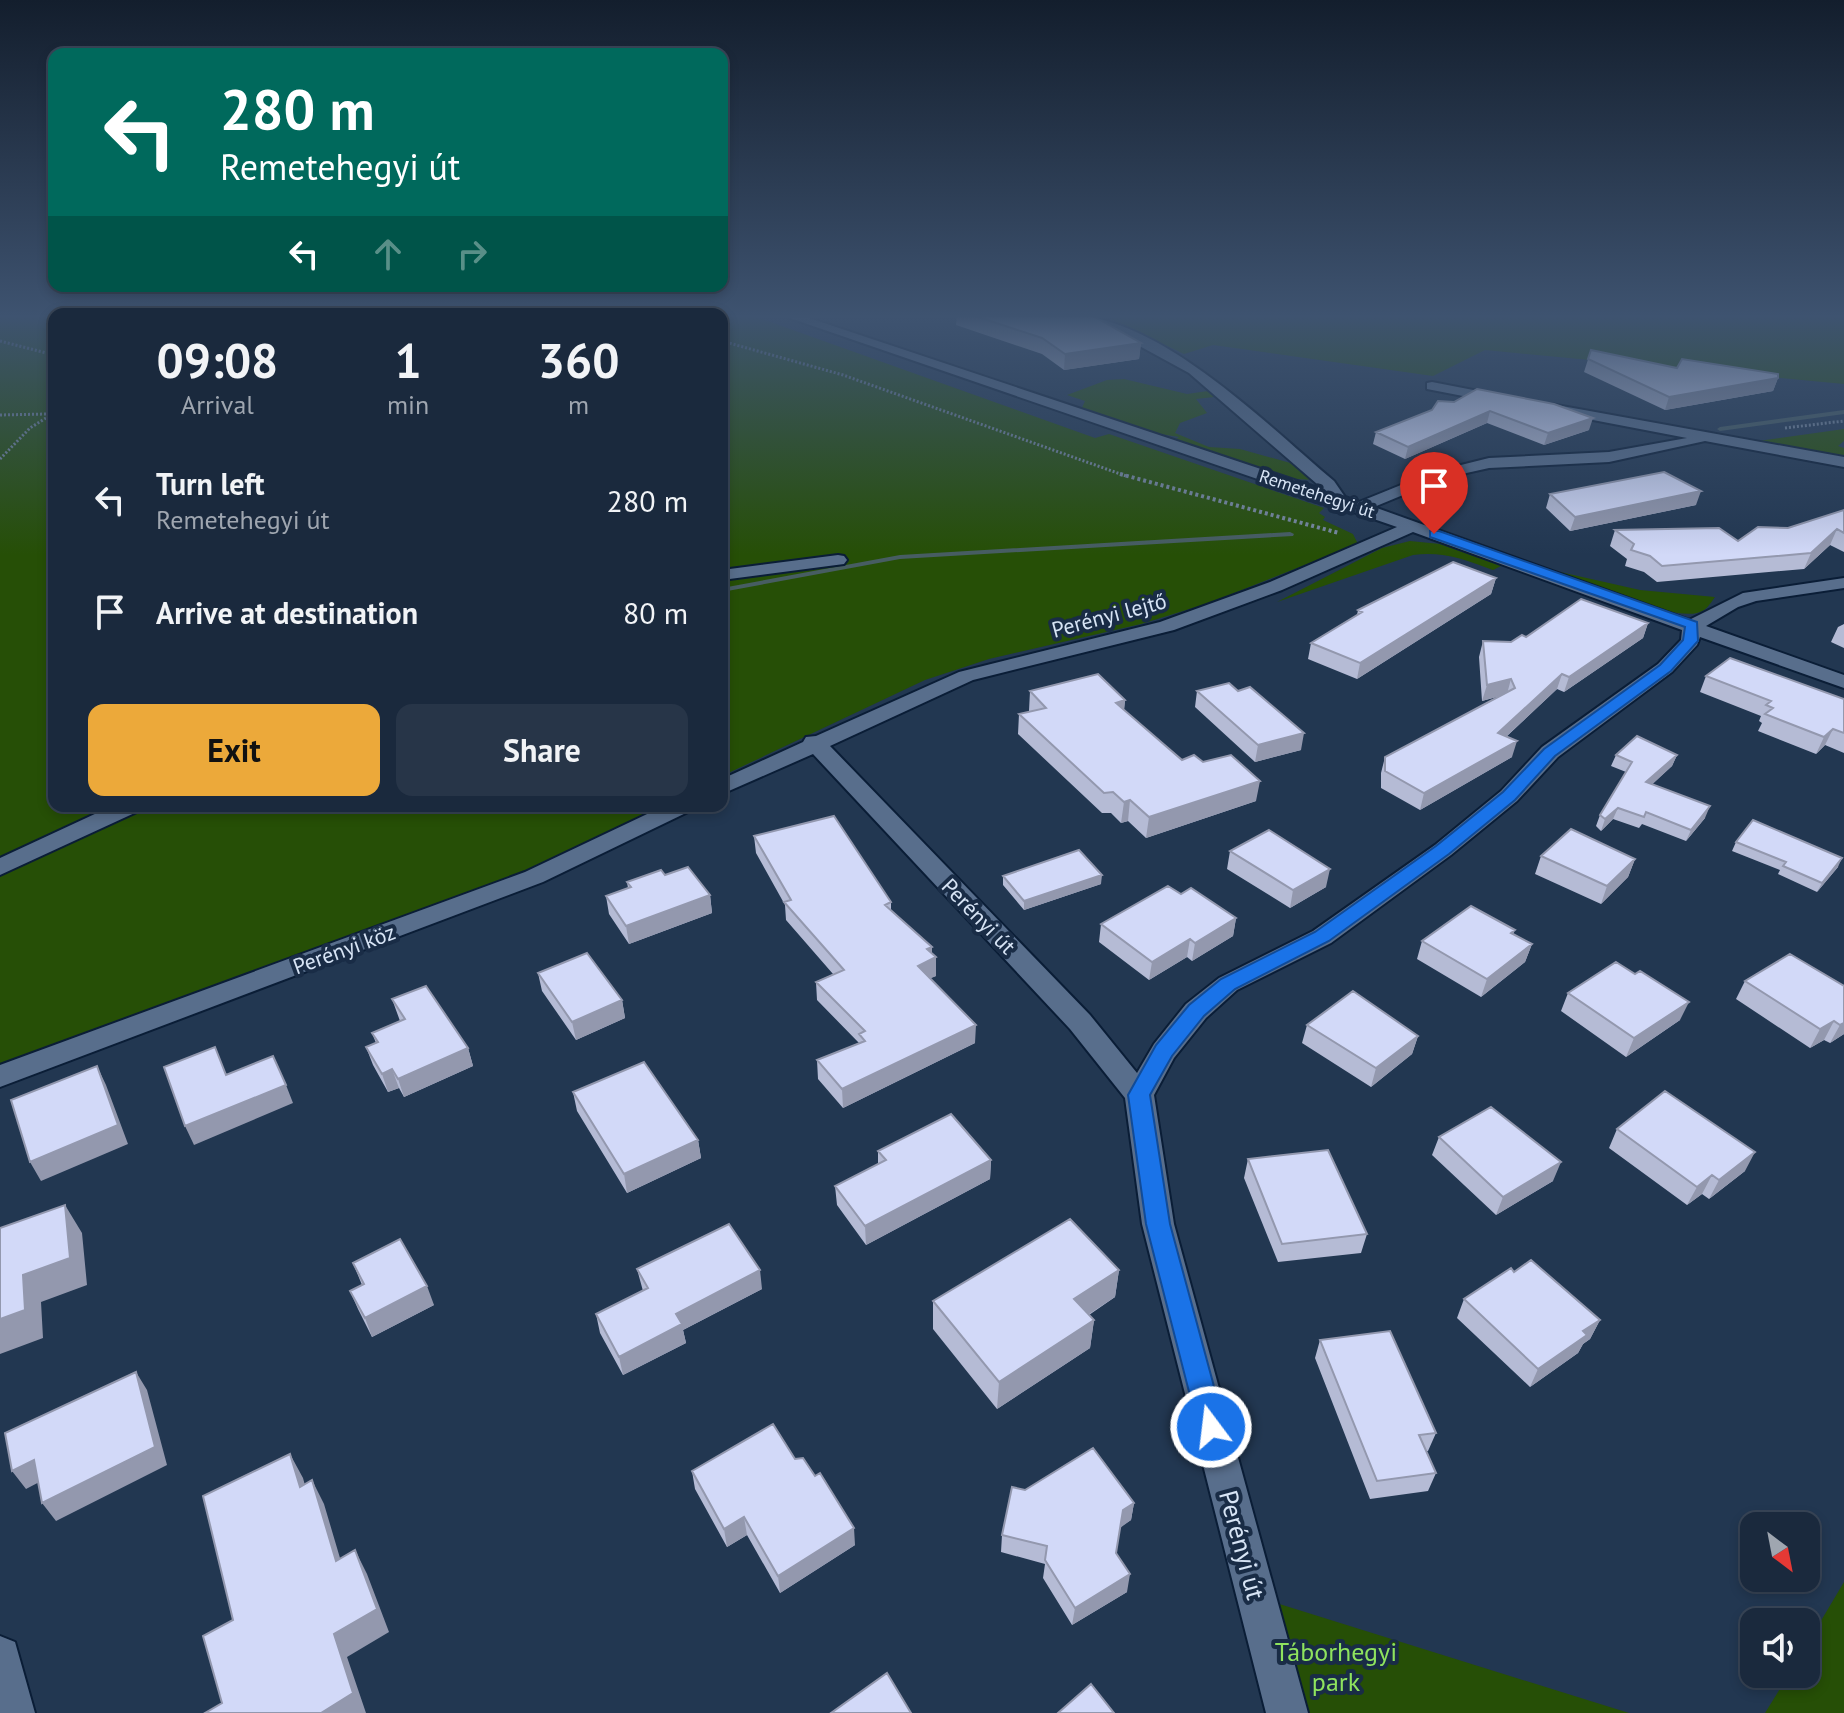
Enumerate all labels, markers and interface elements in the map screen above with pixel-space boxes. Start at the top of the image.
text: 280 m [220,73,375,145]
icon: left [88,80,192,184]
text: Remetehegyi út [220,143,460,190]
icon: left [282,232,326,276]
icon: ahead [366,232,410,276]
icon: right [450,232,494,276]
text: 09:08 [157,329,278,391]
text: 1 [394,329,422,391]
text: 360 [538,329,619,391]
text: Arrival [181,388,254,421]
text: min [387,388,429,421]
text: m [568,388,589,421]
pin [1400,452,1468,534]
text: Turn left [156,464,264,503]
street label: Remetehegyi út [1257,464,1378,523]
icon: arrive [1412,464,1456,508]
icon: left [88,478,132,522]
text: 280 m [607,481,688,520]
text: Remetehegyi út [156,503,329,536]
street label: Perényi lejtő [1048,586,1170,644]
icon: arrive [88,590,132,634]
text: Arrive at destination [156,593,418,632]
text: 80 m [623,593,688,632]
button: Exit [88,704,380,796]
button: Share [396,704,688,796]
street label: Perényi út [936,872,1022,960]
street label: Perényi köz [289,918,399,980]
position arrow [1169,1385,1253,1469]
street label: Perényi út [1212,1487,1273,1603]
north arrow [1740,1512,1820,1592]
map controls [1740,1512,1820,1688]
button: sound [1740,1608,1820,1688]
park label: Táborhegyi park [1275,1635,1397,1698]

